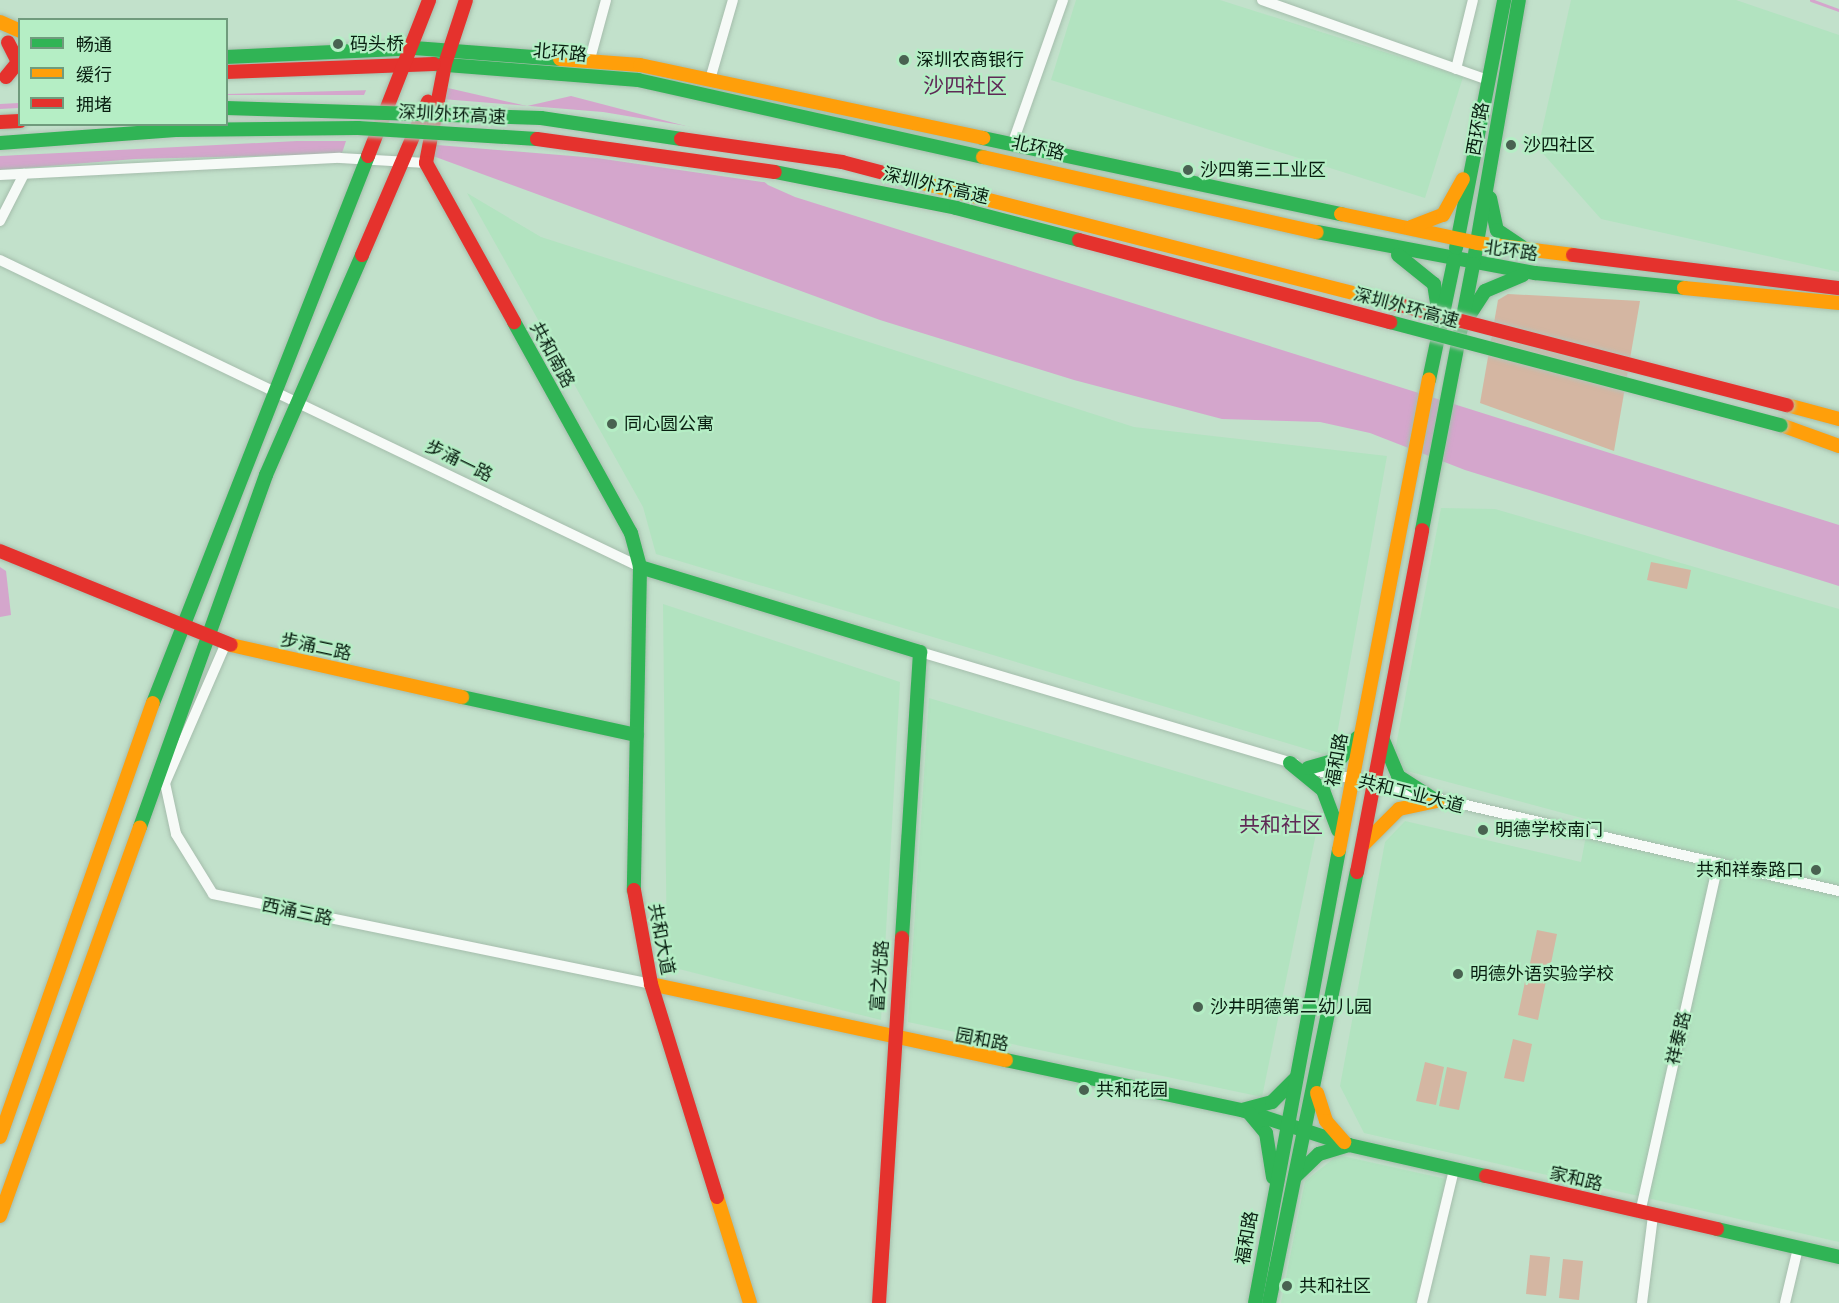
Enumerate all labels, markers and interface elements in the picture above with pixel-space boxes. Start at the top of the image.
legend [18,18,228,126]
text: 畅通 [76,33,112,56]
place label: 码头桥 [350,33,404,55]
marker: 码头桥 [331,37,345,51]
street label: 北环路 [532,40,588,66]
place label: 深圳农商银行 [916,49,1024,71]
marker: 深圳农商银行 [897,53,911,67]
text: 缓行 [76,63,112,86]
district label: 沙四社区 [923,73,1007,99]
text: 拥堵 [76,93,112,116]
street label: 深圳外环高速 [398,101,506,129]
street label: 西环路 [1463,101,1493,157]
street label: 北环路 [1009,131,1067,165]
place label: 沙四社区 [1523,134,1595,156]
marker: 沙四社区 [1504,138,1518,152]
place label: 沙四第三工业区 [1200,159,1326,181]
street label: 深圳外环高速 [881,163,991,209]
marker: 沙四第三工业区 [1181,163,1195,177]
street label: 北环路 [1483,237,1539,265]
street label: 深圳外环高速 [1351,284,1461,332]
street label: 共和南路 [525,318,579,392]
place label: 同心圆公寓 [624,413,714,435]
marker: 同心圆公寓 [605,417,619,431]
street label: 步涌一路 [422,436,496,486]
street label: 步涌二路 [279,629,353,665]
street label: 福和路 [1322,732,1352,788]
street label: 共和工业大道 [1356,770,1466,818]
district label: 共和社区 [1239,812,1323,838]
place label: 明德学校南门 [1495,819,1603,841]
marker: 明德学校南门 [1476,823,1490,837]
place label: 共和祥泰路口 [1696,859,1804,881]
marker: 共和祥泰路口 [1809,863,1823,877]
street label: 西涌三路 [260,894,334,930]
street label: 共和大道 [644,902,678,976]
street label: 富之光路 [867,939,893,1013]
place label: 明德外语实验学校 [1470,963,1614,985]
marker: 明德外语实验学校 [1451,967,1465,981]
place label: 沙井明德第二幼儿园 [1210,996,1372,1018]
marker: 沙井明德第二幼儿园 [1191,1000,1205,1014]
street label: 祥泰路 [1662,1009,1696,1067]
street label: 园和路 [953,1024,1011,1056]
place label: 共和花园 [1096,1079,1168,1101]
marker: 共和花园 [1077,1083,1091,1097]
street label: 家和路 [1547,1162,1605,1196]
street label: 福和路 [1232,1210,1262,1266]
place label: 共和社区 [1299,1275,1371,1297]
marker: 共和社区 [1280,1279,1294,1293]

